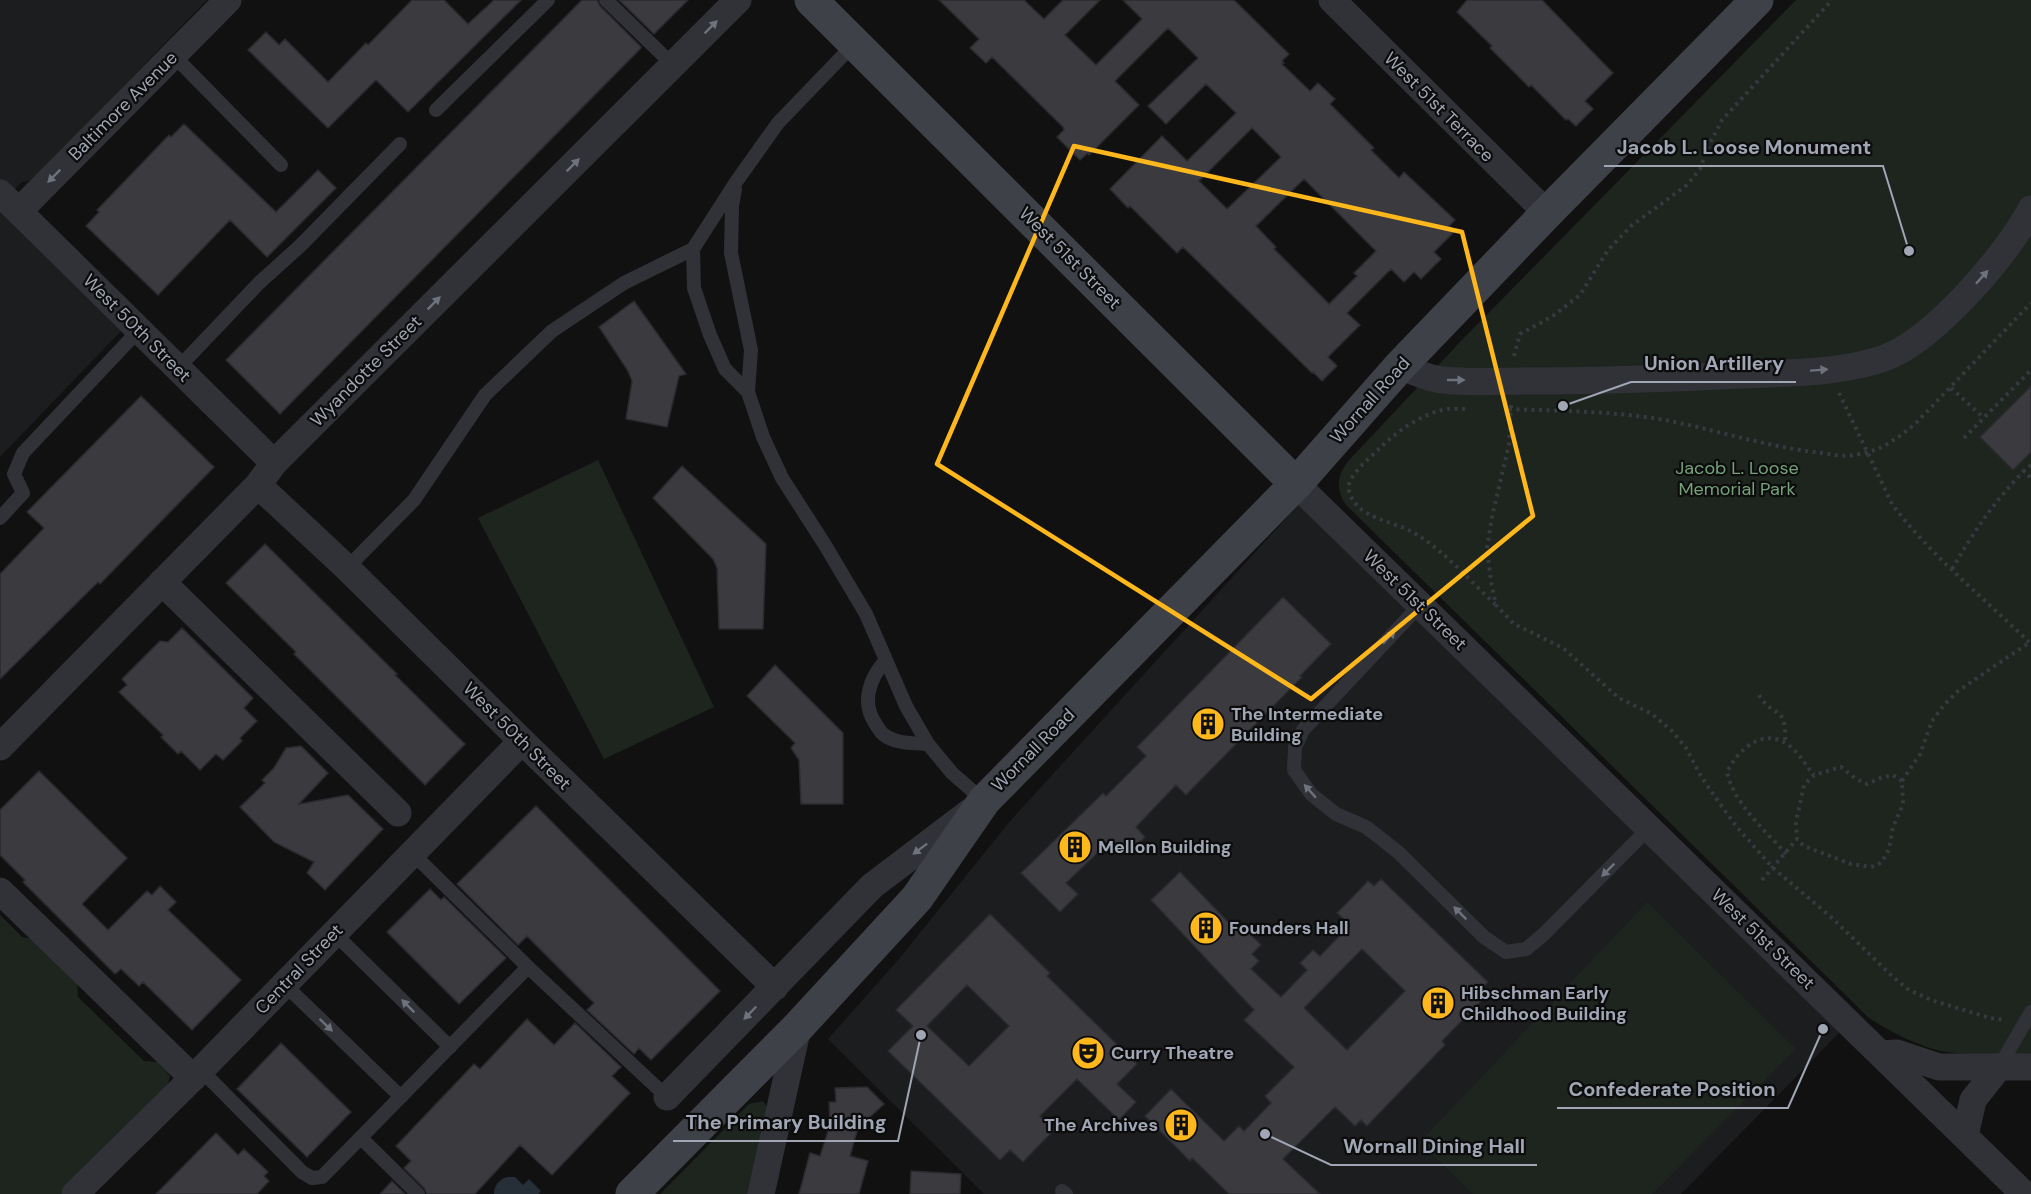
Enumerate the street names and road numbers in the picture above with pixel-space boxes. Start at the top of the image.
street label: Baltimore Avenue [63,46,183,166]
street label: West 51st Terrace [1379,47,1499,167]
street label: West 51st Street [1014,202,1126,314]
street label: West 50th Street [78,269,196,387]
street label: Wyandotte Street [305,310,427,432]
street label: Wornall Road [1325,352,1415,448]
street label: West 51st Street [1358,544,1472,656]
street label: West 50th Street [458,677,576,795]
street label: Wornall Road [986,703,1080,797]
street label: West 51st Street [1706,883,1820,995]
street label: Central Street [250,919,348,1019]

